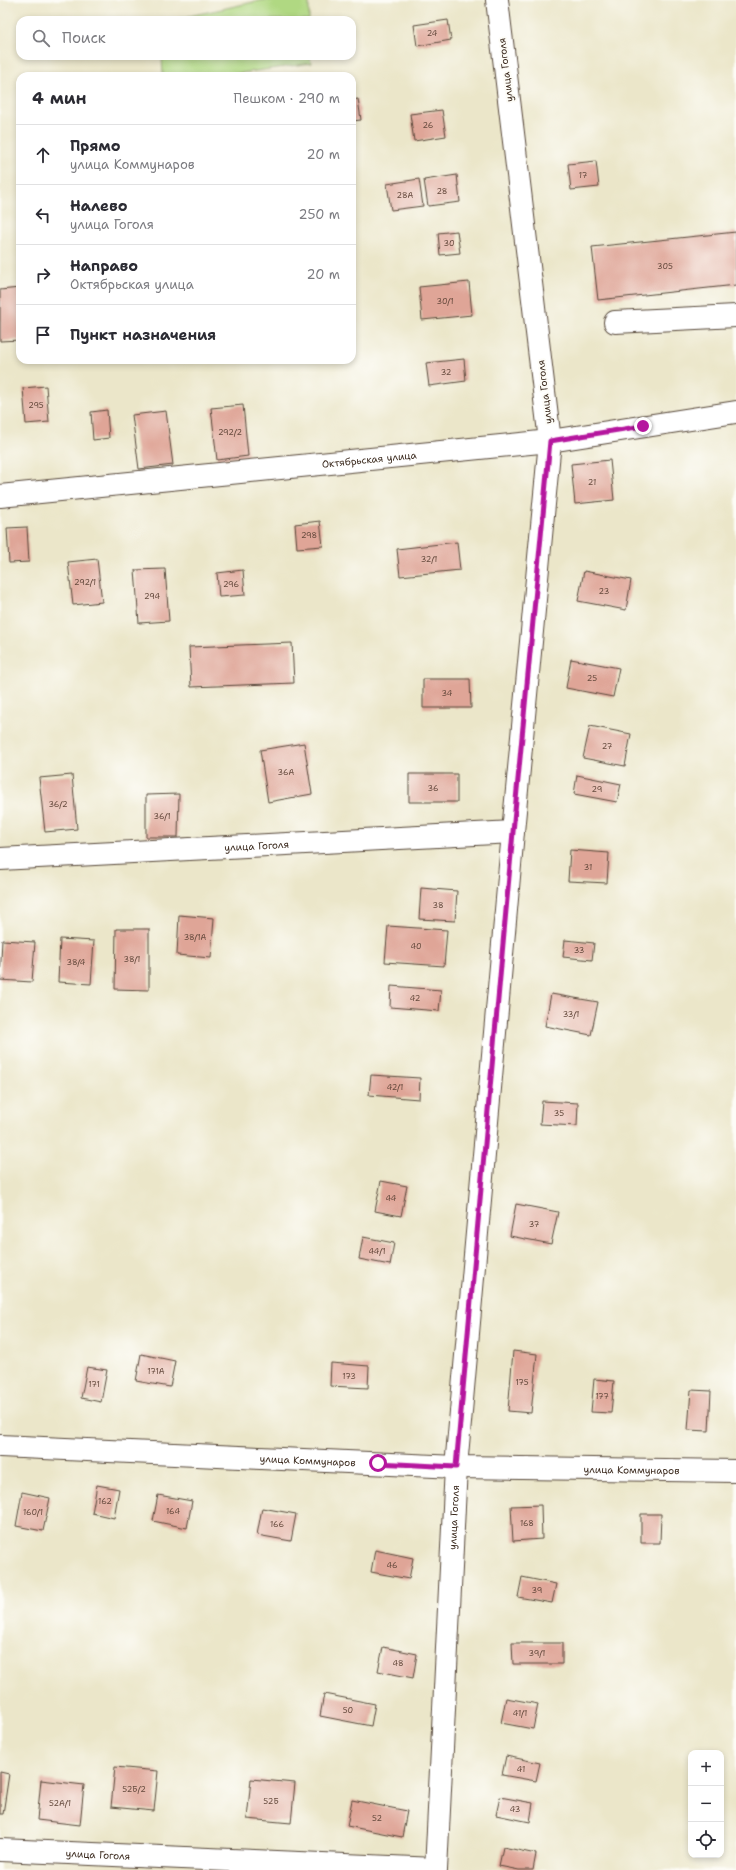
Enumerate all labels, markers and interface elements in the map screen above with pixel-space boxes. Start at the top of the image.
search box [16,16,356,60]
icon: search [30,27,52,49]
text: Поиск [62,28,106,48]
house number: 24 [427,28,438,39]
street label: улица Гоголя [495,37,516,103]
text: 4 мин [32,87,87,109]
text: Пешком · 290 m [234,90,340,107]
house number: 26 [423,120,434,131]
text: Прямо [70,136,120,156]
icon: ahead [32,144,54,166]
text: 20 m [307,146,340,163]
text: улица Коммунаров [70,156,195,173]
house number: 17 [579,170,588,181]
house number: 28 [437,186,447,197]
house number: 28А [397,190,414,201]
text: Налево [70,196,128,216]
icon: left [32,204,54,226]
text: 250 m [299,206,340,223]
text: улица Гоголя [70,216,154,233]
house number: 30 [443,238,455,249]
text: Направо [70,256,138,276]
house number: 305 [657,261,673,272]
icon: right [32,264,54,286]
text: 20 m [307,266,340,283]
text: Октябрьская улица [70,276,194,293]
house number: 30/1 [437,296,453,307]
icon: arrive [32,324,54,346]
text: Пункт назначения [70,325,216,345]
street label: улица Гоголя [534,359,555,425]
house number: 32 [441,367,452,378]
house number: 295 [28,400,44,411]
route end [634,417,652,435]
house number: 292/2 [218,427,242,438]
street label: Октябрьская улица [321,448,418,471]
house number: 21 [588,477,596,488]
house number: 298 [301,530,317,541]
house number: 32/1 [421,554,437,565]
house number: 292/1 [74,577,96,588]
house number: 296 [223,579,239,590]
house number: 23 [599,586,609,597]
house number: 294 [144,591,160,602]
house number: 25 [587,673,597,684]
house number: 34 [442,688,453,699]
house number: 27 [602,741,613,752]
house number: 36А [278,767,295,778]
house number: 36 [428,783,439,794]
house number: 29 [592,784,602,795]
house number: 36/2 [48,799,68,810]
house number: 36/1 [153,811,171,822]
street label: улица Гоголя [224,838,289,854]
house number: 31 [584,862,592,873]
house number: 38 [433,900,443,911]
house number: 38/1А [184,932,207,943]
house number: 40 [410,941,422,952]
house number: 33 [574,945,584,956]
house number: 38/1 [124,954,140,965]
house number: 38/4 [67,957,86,968]
house number: 42 [410,993,421,1004]
house number: 33/1 [563,1009,579,1020]
house number: 42/1 [387,1082,403,1093]
house number: 35 [554,1108,564,1119]
house number: 44 [386,1193,397,1204]
house number: 37 [529,1219,540,1230]
house number: 44/1 [368,1246,386,1257]
house number: 171А [147,1366,165,1377]
house number: 173 [342,1371,356,1382]
house number: 175 [515,1377,529,1388]
house number: 171 [88,1379,100,1390]
house number: 177 [595,1391,609,1402]
street label: улица Коммунаров [259,1452,356,1469]
route start [369,1454,387,1472]
street label: улица Коммунаров [583,1463,680,1477]
street label: улица Гоголя [446,1485,462,1550]
house number: 162 [98,1496,112,1507]
house number: 164 [166,1506,180,1517]
house number: 160/1 [23,1507,43,1518]
house number: 168 [520,1518,534,1529]
house number: 166 [270,1519,284,1530]
house number: 46 [386,1560,398,1571]
house number: 39 [532,1585,542,1596]
house number: 39/1 [529,1648,545,1659]
house number: 48 [392,1658,404,1669]
house number: 50 [343,1705,353,1716]
house number: 41/1 [513,1708,527,1719]
map controls [688,1750,724,1858]
button: + [688,1750,724,1786]
house number: 41 [517,1764,525,1775]
house number: 52Б/2 [122,1784,146,1795]
button: − [688,1786,724,1822]
house number: 52Б [263,1796,279,1807]
house number: 52А/1 [49,1798,71,1809]
house number: 43 [510,1804,520,1815]
house number: 52 [372,1813,382,1824]
button: locate [688,1822,724,1858]
street label: улица Гоголя [65,1847,130,1863]

